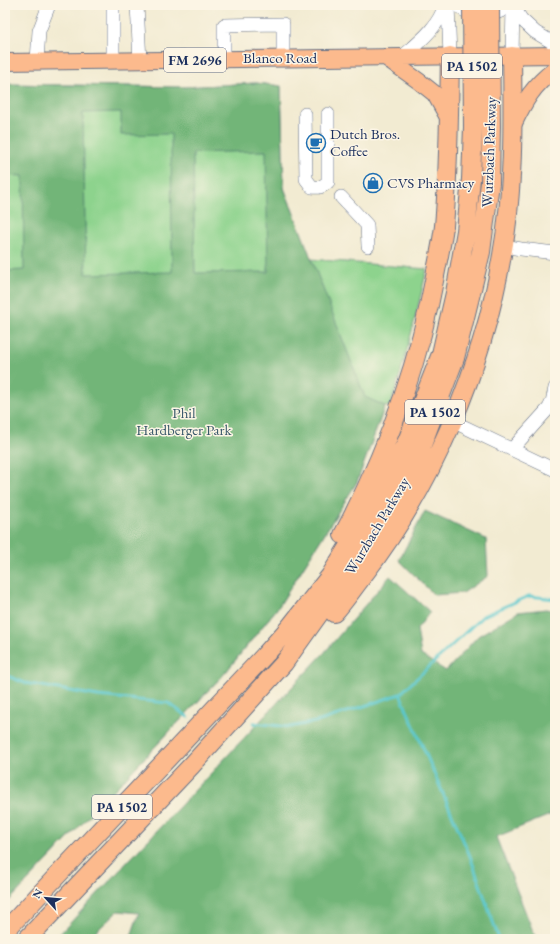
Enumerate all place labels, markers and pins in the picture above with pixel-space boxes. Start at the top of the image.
place label: Dutch Bros. Coffee [330,124,400,160]
cafe icon: Dutch Bros. Coffee [305,132,327,154]
shop icon: CVS Pharmacy [362,172,384,194]
place label: CVS Pharmacy [387,173,475,192]

